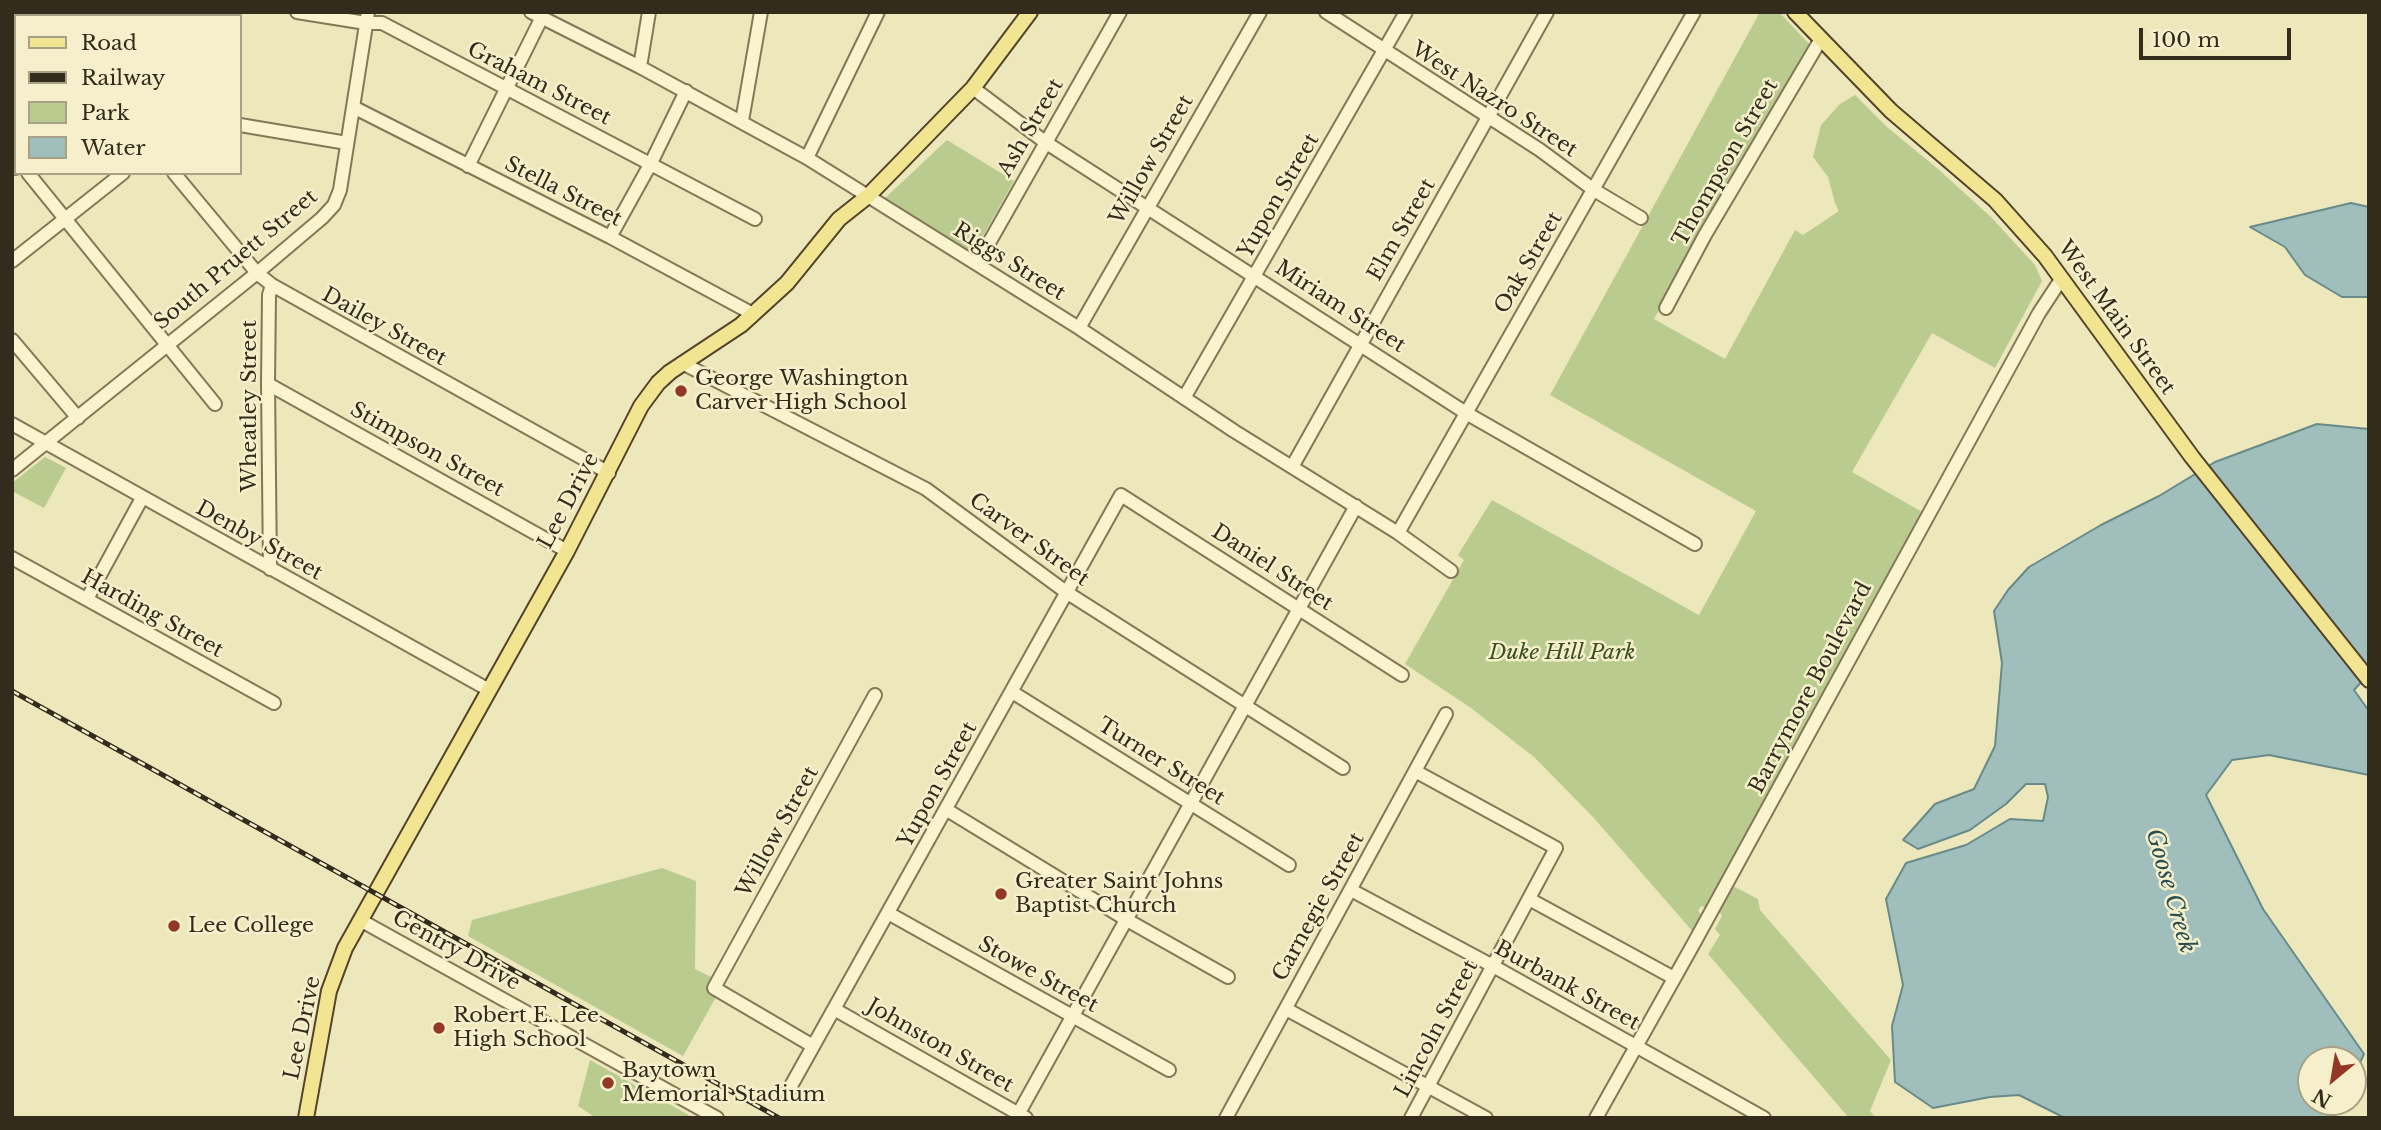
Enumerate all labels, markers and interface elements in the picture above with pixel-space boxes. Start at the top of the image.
legend [14,14,242,175]
scale bar [2143,14,2295,58]
text: 100 m [2152,27,2220,53]
text: Road [81,30,137,56]
street label: Graham Street [463,37,615,131]
street label: West Nazro Street [1406,37,1582,163]
text: Railway [81,65,165,91]
street label: Ash Street [993,74,1069,182]
street label: Thompson Street [1668,75,1784,251]
street label: Willow Street [1105,91,1199,229]
text: Park [81,100,130,126]
street label: Yupon Street [1233,129,1325,263]
text: Water [81,135,145,161]
street label: Stella Street [500,152,626,232]
street label: Elm Street [1363,174,1441,286]
street label: South Pruett Street [149,184,323,336]
street label: Oak Street [1490,208,1568,318]
street label: Riggs Street [948,218,1070,306]
street label: West Main Street [2052,236,2180,400]
street label: Miriam Street [1270,255,1410,359]
street label: Dailey Street [317,282,451,372]
street label: Wheatley Street [237,320,263,492]
place label: George Washington Carver High School [695,366,908,416]
marker: George Washington Carver High School [673,383,689,399]
street label: Stimpson Street [346,397,508,503]
street label: Lee Drive [533,449,605,553]
street label: Carver Street [964,488,1094,592]
street label: Denby Street [191,496,327,586]
street label: Daniel Street [1207,519,1337,617]
street label: Harding Street [77,565,227,663]
street label: Barrymore Boulevard [1744,578,1878,798]
park label: Duke Hill Park [1489,640,1635,666]
street label: Turner Street [1093,713,1229,811]
street label: Yupon Street [893,718,983,852]
street label: Willow Street [732,762,824,902]
water label: Goose Creek [2139,826,2201,956]
street label: Carnegie Street [1268,828,1370,986]
place label: Greater Saint Johns Baptist Church [1015,869,1223,919]
marker: Greater Saint Johns Baptist Church [993,886,1009,902]
street label: Gentry Drive [388,906,524,996]
place label: Lee College [188,913,314,939]
marker: Lee College [166,918,182,934]
street label: Stowe Street [974,932,1102,1018]
street label: Burbank Street [1490,936,1644,1036]
street label: Lincoln Street [1390,956,1484,1102]
street label: Lee Drive [280,974,326,1082]
street label: Johnston Street [862,994,1018,1098]
place label: Robert E. Lee High School [453,1003,599,1053]
marker: Robert E. Lee High School [431,1020,447,1036]
north arrow [2297,1046,2367,1116]
place label: Baytown Memorial Stadium [622,1058,825,1108]
marker: Baytown Memorial Stadium [600,1075,616,1091]
text: N [2309,1083,2336,1112]

